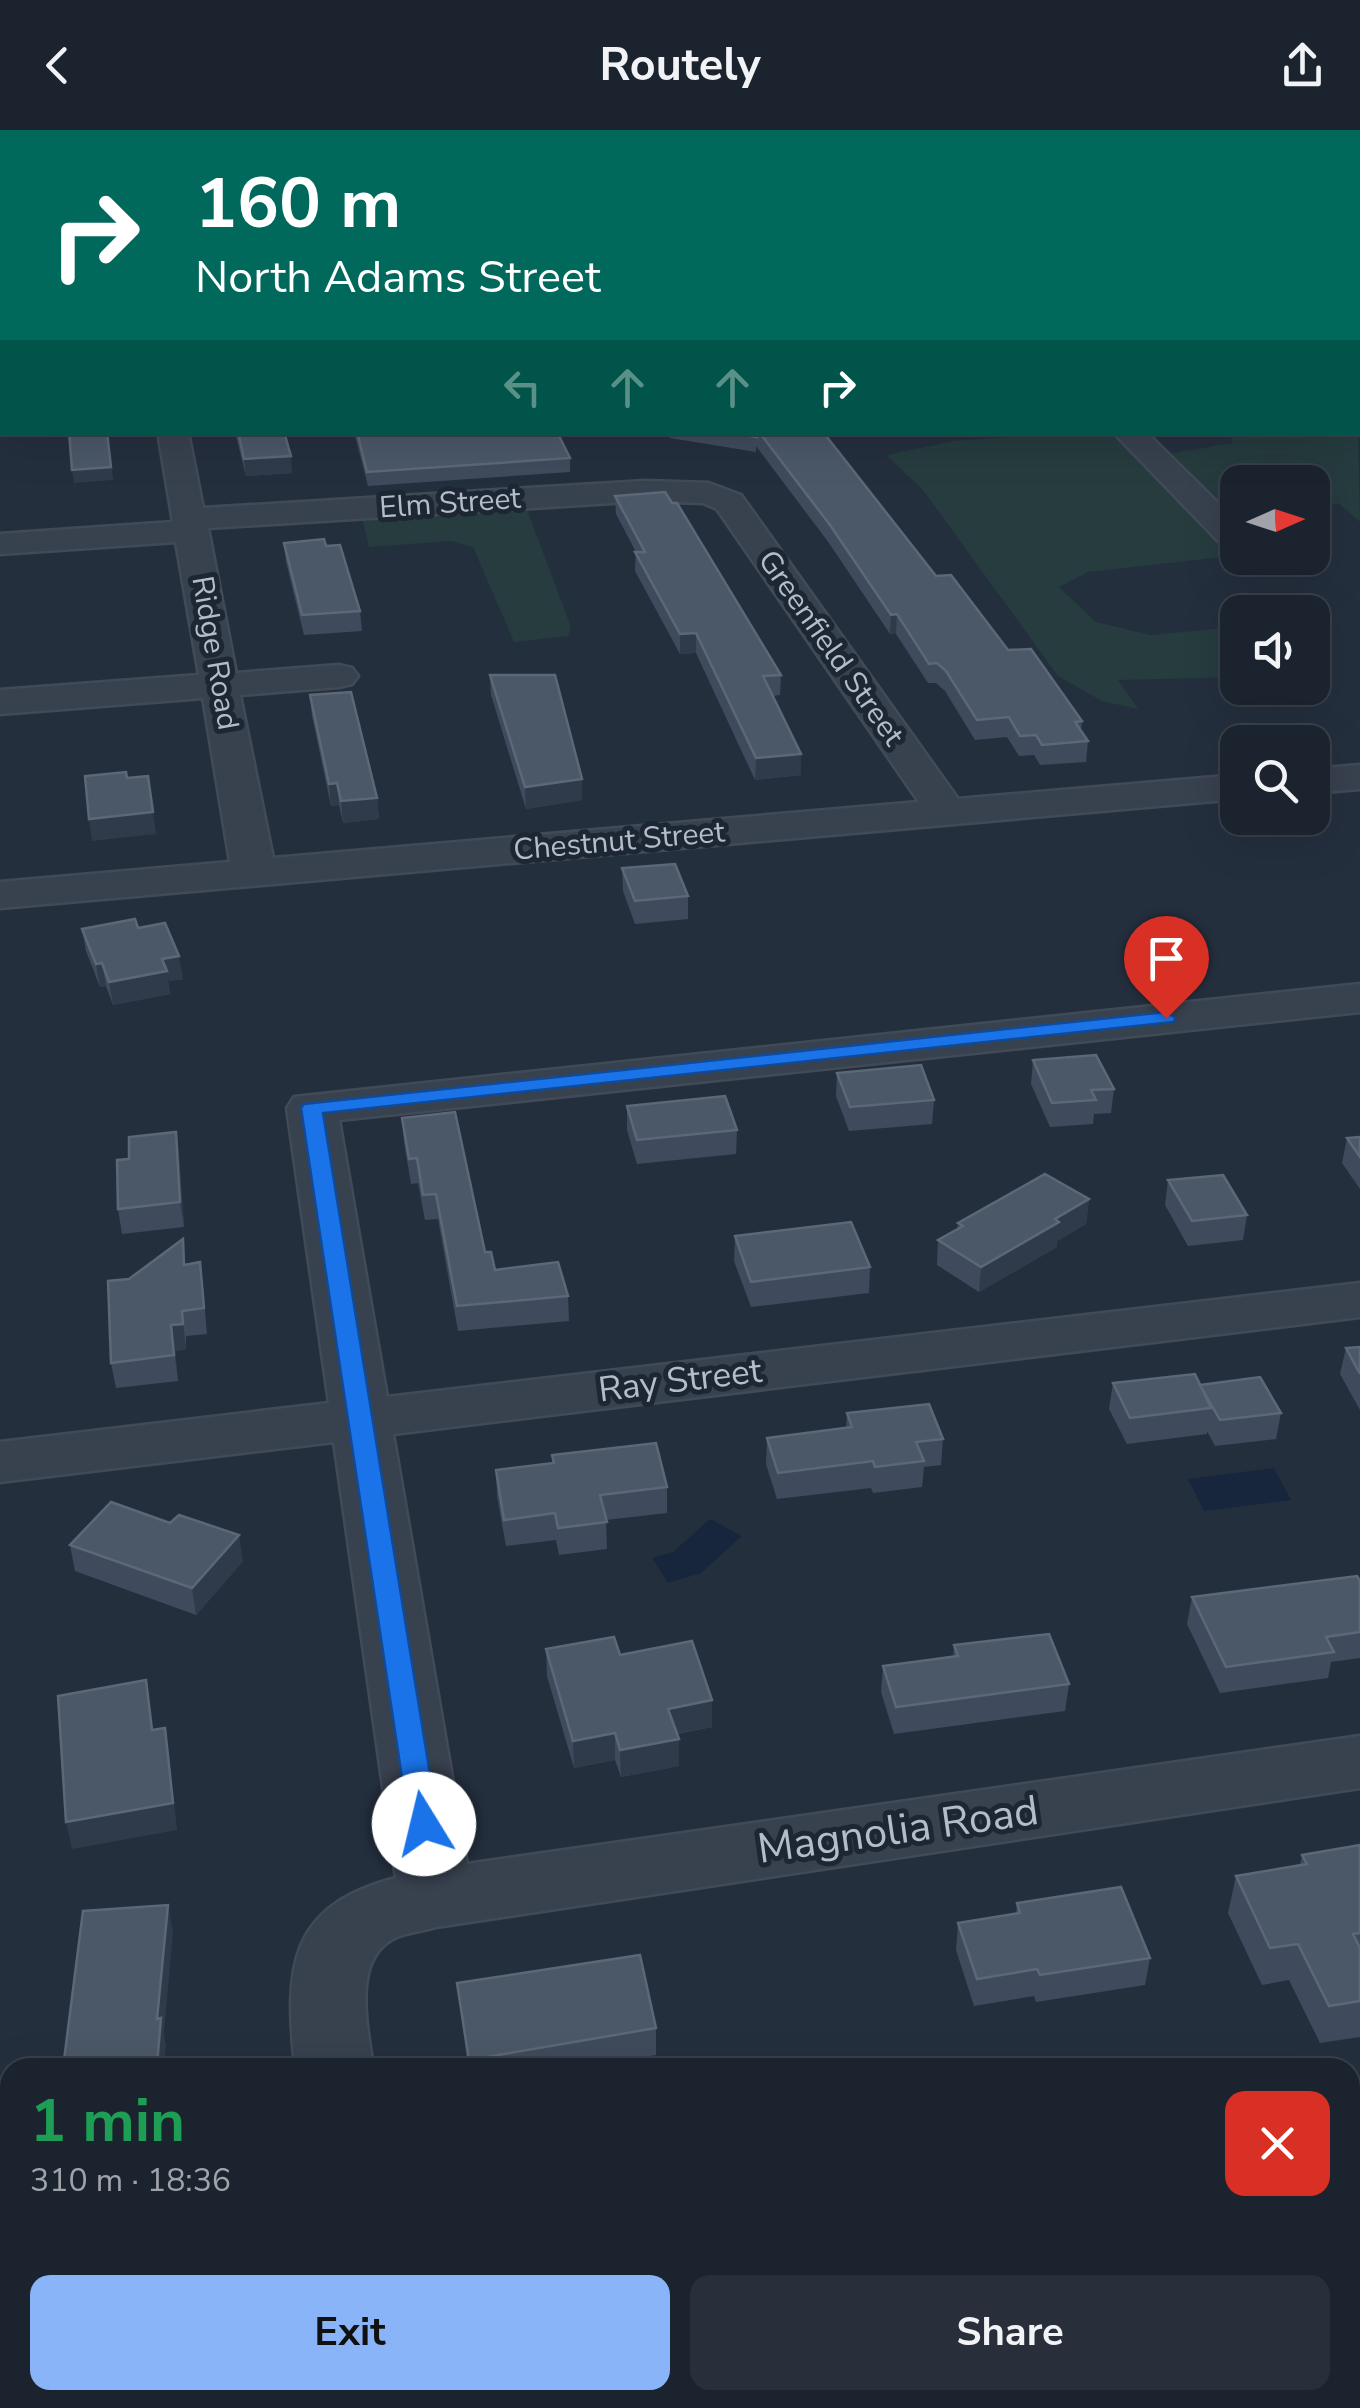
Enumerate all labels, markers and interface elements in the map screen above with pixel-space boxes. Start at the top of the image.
text: Routely [599,35,761,96]
icon: back [30,38,85,93]
icon: share [1275,38,1330,93]
text: 160 m [195,156,401,252]
icon: right [30,170,160,300]
text: North Adams Street [195,247,601,308]
icon: left [495,360,550,415]
icon: ahead [600,360,655,415]
icon: ahead [705,360,760,415]
icon: right [810,360,865,415]
north arrow [1220,465,1330,575]
map controls [1220,465,1330,835]
street label: Elm Street [378,478,523,528]
street label: Greenfield Street [748,542,914,754]
street label: Ridge Road [181,573,249,733]
button: sound [1220,595,1330,705]
button: search [1220,725,1330,835]
street label: Chestnut Street [512,811,727,871]
pin [1124,916,1209,1019]
icon: arrive [1139,931,1194,986]
street label: Ray Street [596,1347,765,1413]
position arrow [372,1772,476,1876]
street label: Magnolia Road [754,1782,1042,1878]
text: 1 min [30,2080,185,2162]
button: close [1225,2091,1330,2196]
text: 310 m · 18:36 [30,2159,231,2202]
button: Exit [30,2275,670,2390]
button: Share [690,2275,1330,2390]

